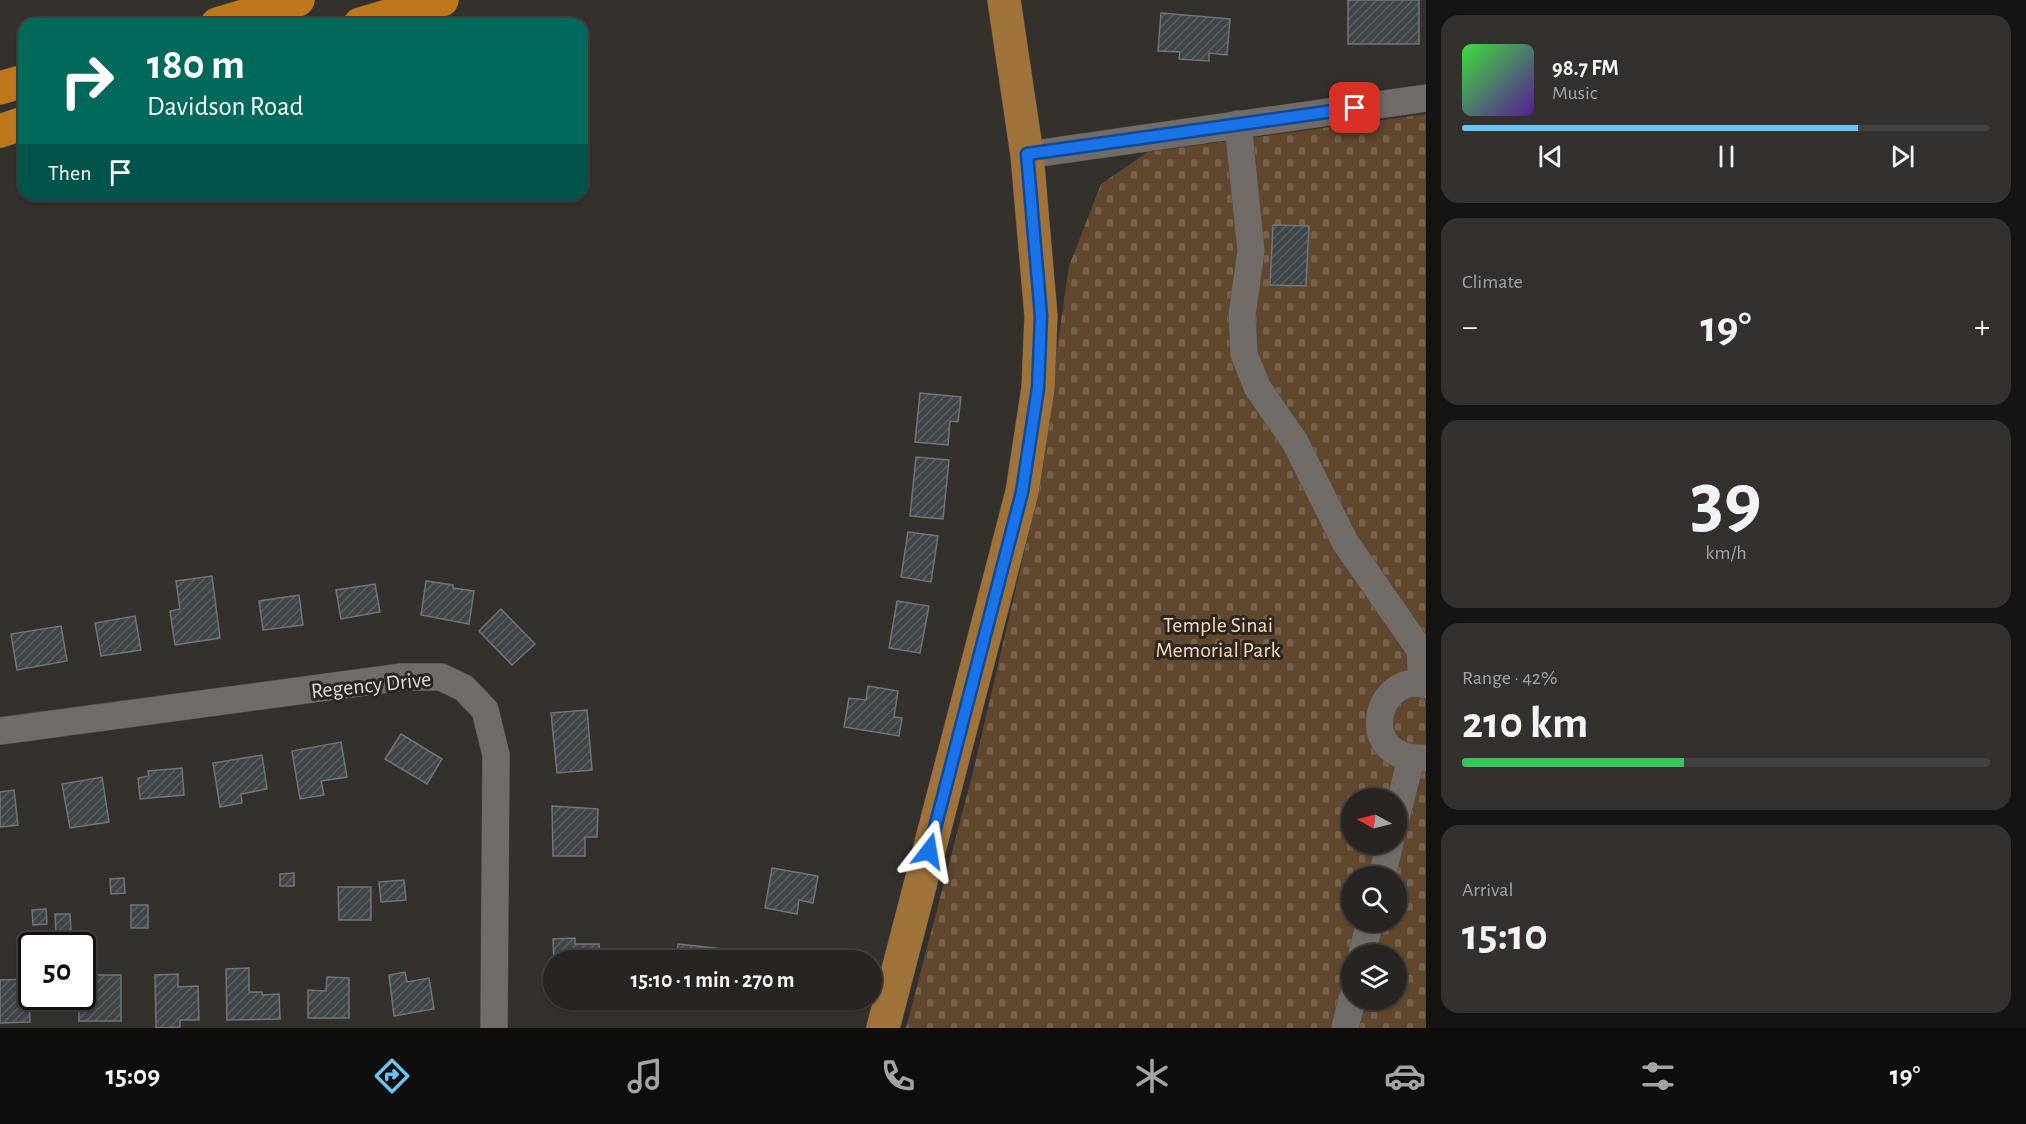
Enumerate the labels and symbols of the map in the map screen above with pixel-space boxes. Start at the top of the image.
pin [1329,82,1380,133]
park label: Temple Sinai Memorial Park [1156,614,1280,661]
street label: Regency Drive [310,668,432,702]
north arrow [1341,788,1407,854]
position arrow [897,819,961,883]
speed limit sign: 50 [18,932,96,1010]

